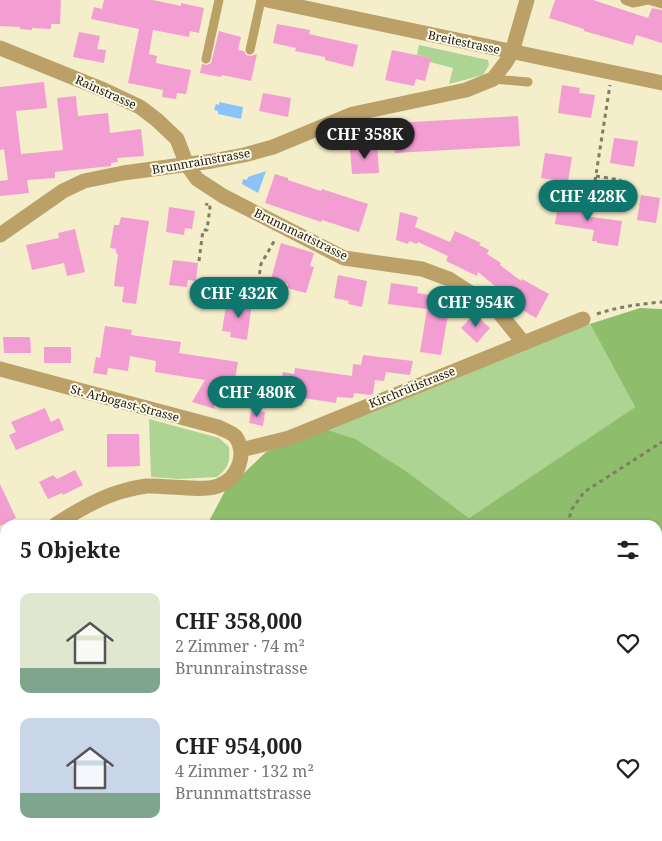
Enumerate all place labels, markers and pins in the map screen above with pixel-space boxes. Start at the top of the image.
pin: CHF 358K [313,118,417,160]
pin: CHF 428K [536,180,640,222]
pin: CHF 432K [187,276,291,319]
pin: CHF 954K [424,286,528,328]
pin: CHF 480K [205,376,309,418]

